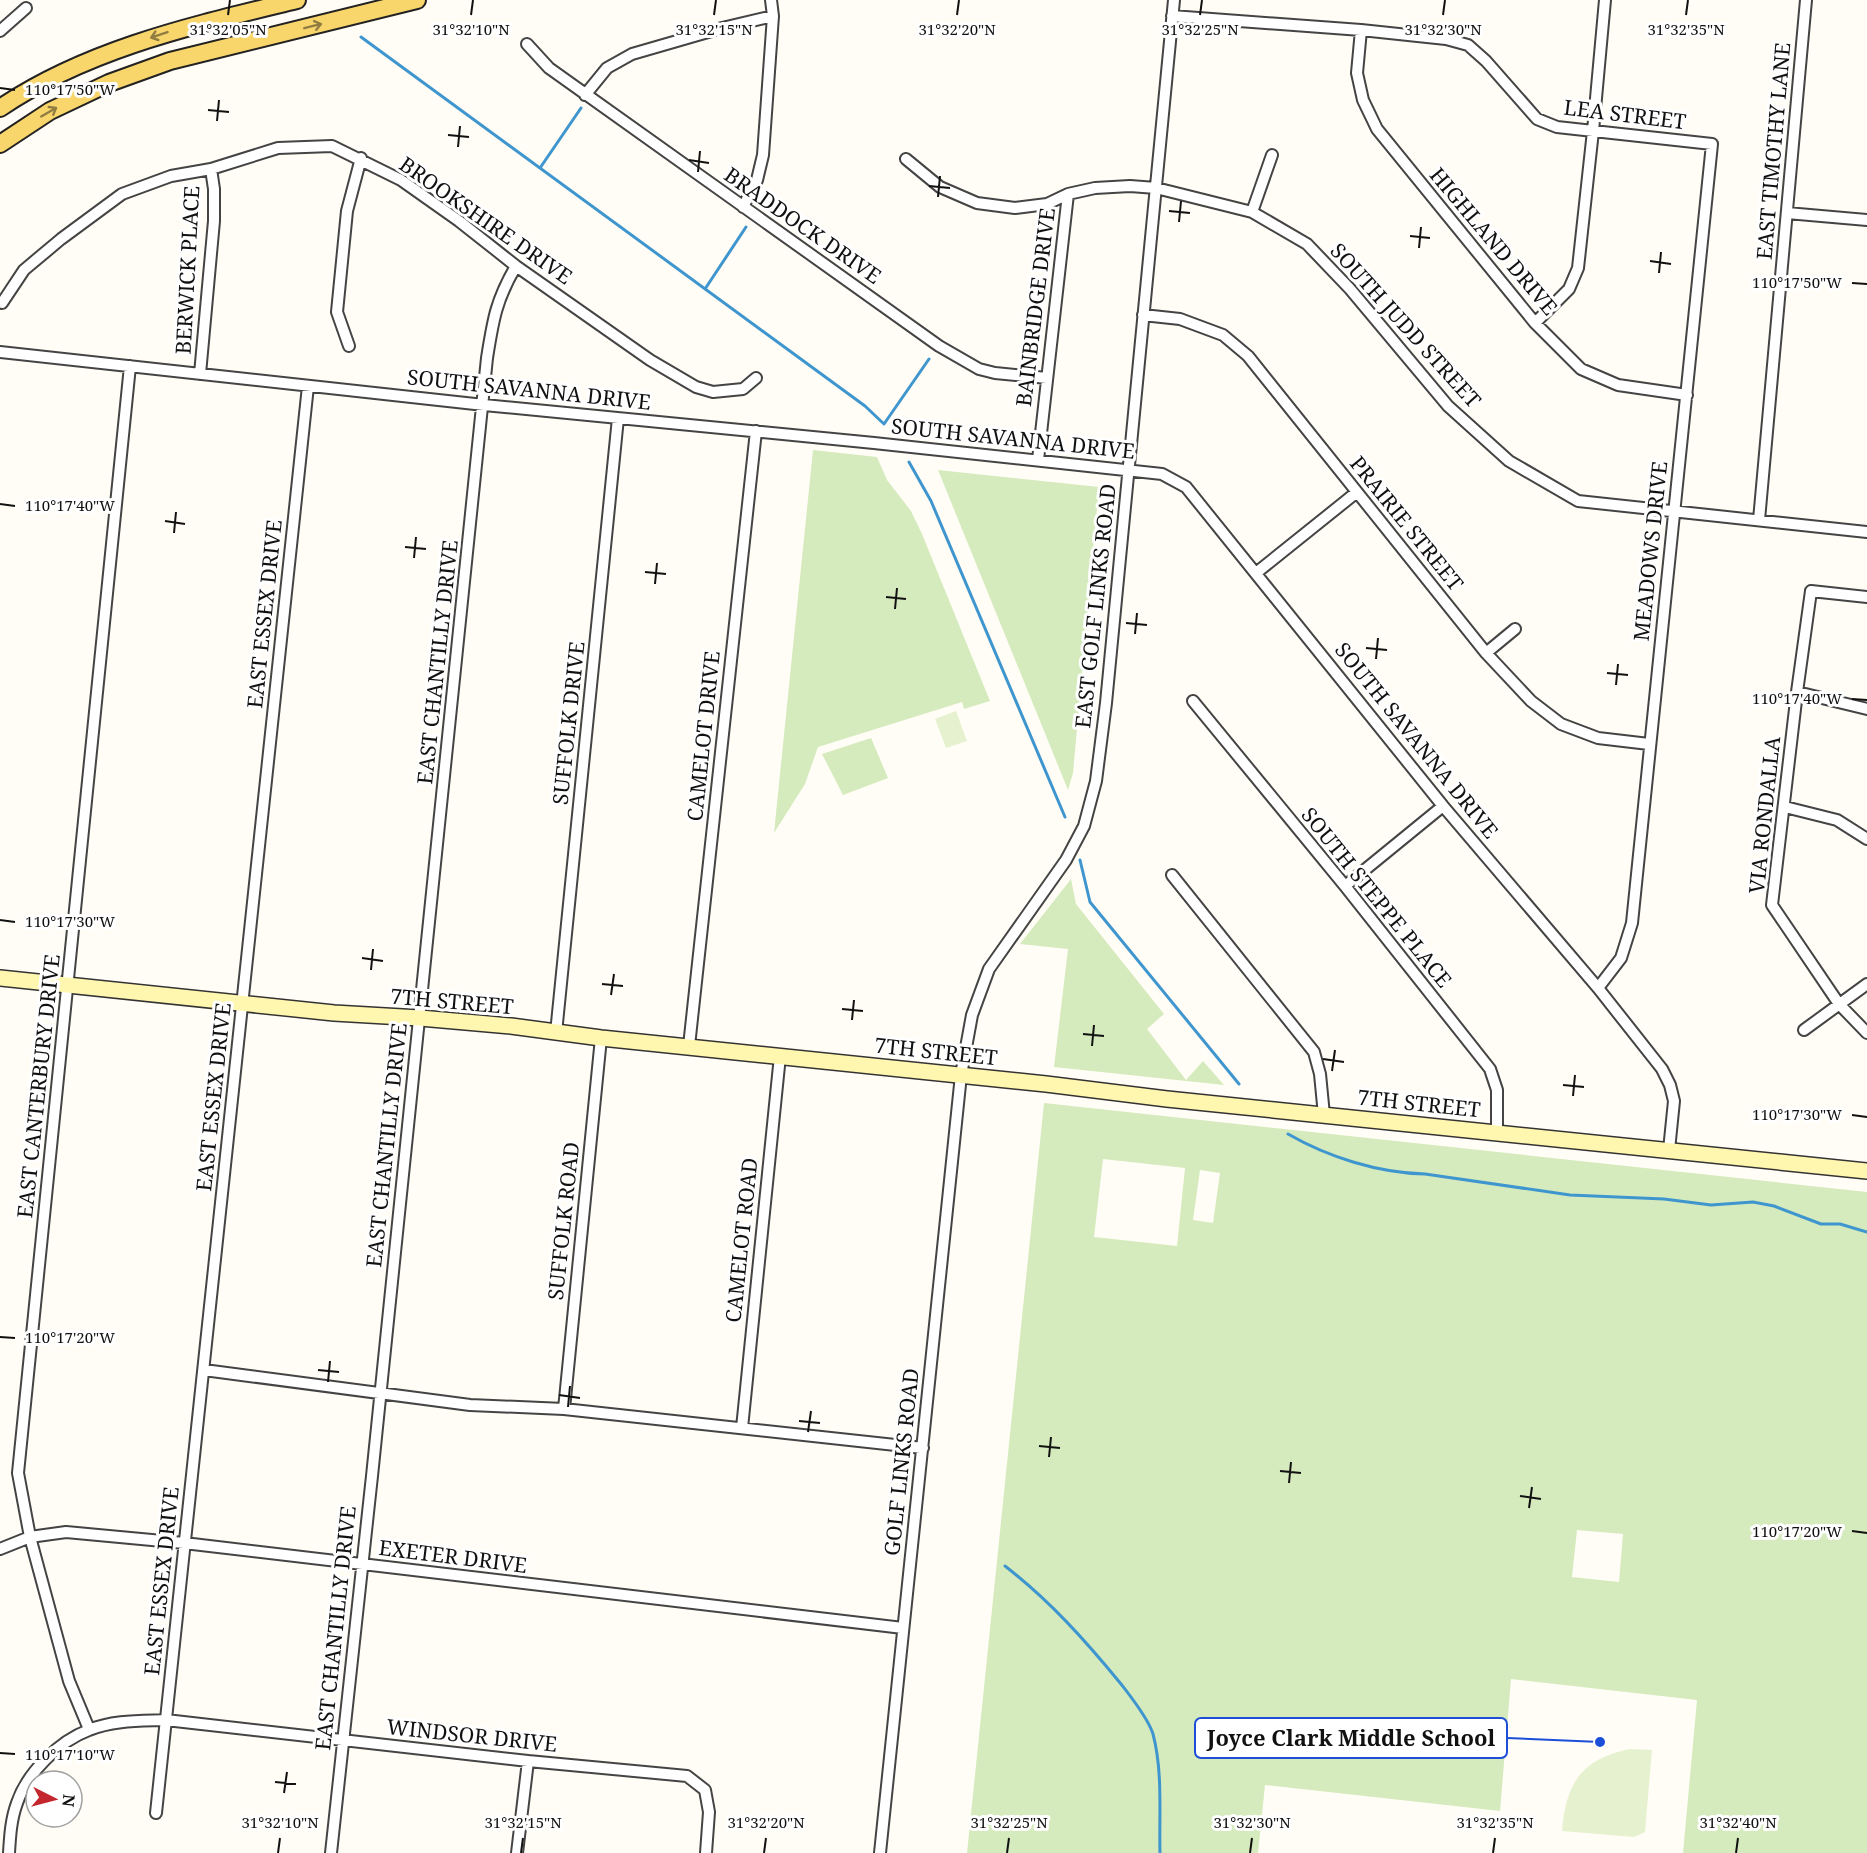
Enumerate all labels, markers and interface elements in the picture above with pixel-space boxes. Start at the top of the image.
text: 31°32'05"N [189,19,267,39]
one-way arrow [304,19,323,31]
text: 31°32'10"N [432,19,510,39]
text: 31°32'15"N [675,19,753,39]
text: 31°32'20"N [918,19,996,39]
text: 31°32'25"N [1161,19,1239,39]
text: 31°32'30"N [1404,19,1482,39]
text: 31°32'35"N [1647,19,1725,39]
one-way arrow [150,31,169,42]
street label: EAST TIMOTHY LANE [1750,41,1796,261]
text: 110°17'50"W [25,79,115,99]
street label: LEA STREET [1562,93,1688,135]
one-way arrow [40,106,57,118]
street label: BROOKSHIRE DRIVE [394,150,578,290]
street label: BRADDOCK DRIVE [719,160,887,290]
street label: HIGHLAND DRIVE [1424,161,1564,321]
street label: BERWICK PLACE [169,185,205,355]
street label: BAINBRIDGE DRIVE [1009,206,1061,408]
street label: SOUTH JUDD STREET [1325,237,1488,413]
text: 110°17'50"W [1752,272,1842,292]
street label: SOUTH SAVANNA DRIVE [406,362,652,416]
street label: SOUTH SAVANNA DRIVE [890,411,1136,465]
street label: PRAIRIE STREET [1344,450,1470,596]
street label: MEADOWS DRIVE [1627,460,1673,642]
street label: EAST GOLF LINKS ROAD [1068,482,1122,730]
text: 110°17'40"W [25,495,115,515]
street label: EAST ESSEX DRIVE [240,518,288,710]
street label: EAST CHANTILLY DRIVE [410,538,464,786]
street label: SOUTH SAVANNA DRIVE [1329,636,1505,844]
street label: SUFFOLK DRIVE [546,640,590,806]
street label: CAMELOT DRIVE [680,649,726,823]
text: 110°17'40"W [1752,688,1842,708]
street label: VIA RONDALLA [1742,735,1786,895]
street label: SOUTH STEPPE PLACE [1296,801,1458,993]
text: 110°17'30"W [25,911,115,931]
street label: EAST CANTERBURY DRIVE [10,953,66,1219]
street label: 7TH STREET [389,982,515,1020]
street label: EAST ESSEX DRIVE [189,1001,237,1193]
street label: EAST CHANTILLY DRIVE [359,1021,413,1269]
street label: 7TH STREET [873,1031,999,1071]
street label: 7TH STREET [1356,1083,1482,1123]
text: 110°17'30"W [1752,1104,1842,1124]
street label: SUFFOLK ROAD [541,1141,585,1301]
street label: CAMELOT ROAD [718,1156,764,1324]
text: 110°17'20"W [25,1327,115,1347]
street label: GOLF LINKS ROAD [877,1367,925,1557]
street label: EAST ESSEX DRIVE [137,1485,185,1677]
street label: EAST CHANTILLY DRIVE [308,1504,362,1752]
text: 110°17'20"W [1752,1521,1842,1541]
street label: EXETER DRIVE [377,1533,529,1579]
street label: WINDSOR DRIVE [385,1712,559,1758]
callout: Joyce Clark Middle School [1195,1718,1507,1758]
text: Joyce Clark Middle School [1206,1722,1495,1752]
text: 110°17'10"W [25,1744,115,1764]
north arrow [24,1769,84,1829]
text: N [57,1793,81,1808]
text: 31°32'10"N [241,1812,319,1832]
text: 31°32'15"N [484,1812,562,1832]
text: 31°32'20"N [727,1812,805,1832]
text: 31°32'25"N [970,1812,1048,1832]
text: 31°32'30"N [1213,1812,1291,1832]
text: 31°32'35"N [1456,1812,1534,1832]
text: 31°32'40"N [1699,1812,1777,1832]

